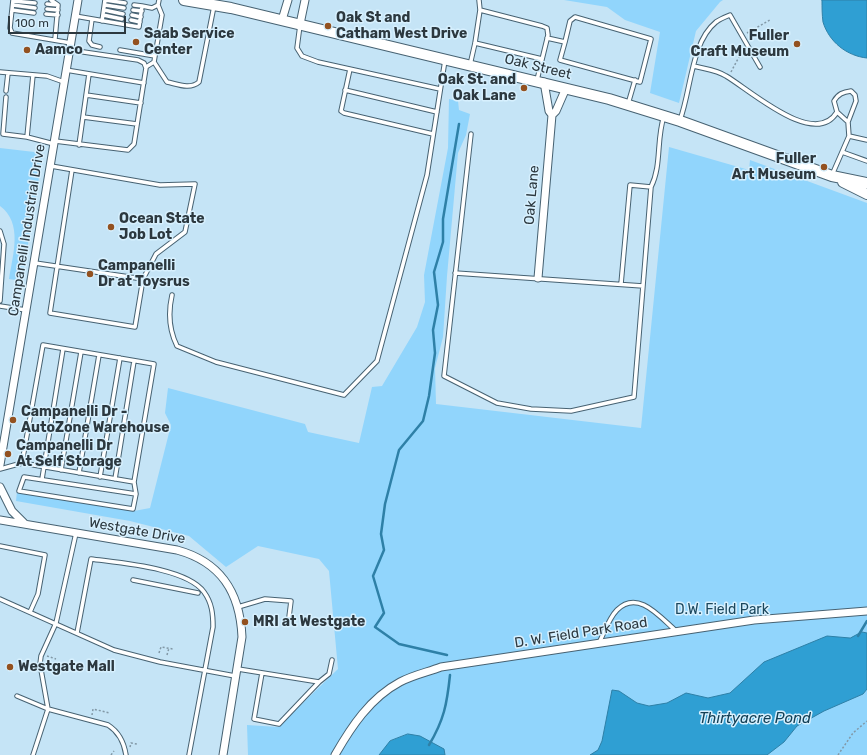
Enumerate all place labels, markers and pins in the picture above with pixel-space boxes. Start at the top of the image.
place label: Oak St and Catham West Drive [336,10,467,42]
marker: Oak St and Catham West Drive [323,21,333,31]
place label: Saab Service Center [144,26,234,58]
place label: Fuller Craft Museum [691,28,789,60]
marker: Saab Service Center [131,37,141,47]
marker: Fuller Craft Museum [792,39,802,49]
place label: Aamco [35,42,83,58]
marker: Aamco [22,45,32,55]
place label: Oak St. and Oak Lane [438,72,516,104]
marker: Oak St. and Oak Lane [519,83,529,93]
place label: Fuller Art Museum [732,151,816,184]
marker: Fuller Art Museum [819,162,829,172]
place label: Ocean State Job Lot [119,211,205,244]
marker: Ocean State Job Lot [106,222,116,232]
place label: Campanelli Dr at Toysrus [98,258,190,290]
marker: Campanelli Dr at Toysrus [85,269,95,279]
place label: Campanelli Dr - AutoZone Warehouse [21,404,170,436]
marker: Campanelli Dr - AutoZone Warehouse [8,415,18,425]
place label: Campanelli Dr At Self Storage [16,438,122,470]
marker: Campanelli Dr At Self Storage [3,449,13,459]
place label: MRI at Westgate [253,614,365,630]
marker: MRI at Westgate [240,617,250,627]
place label: Westgate Mall [18,659,115,675]
marker: Westgate Mall [5,662,15,672]

